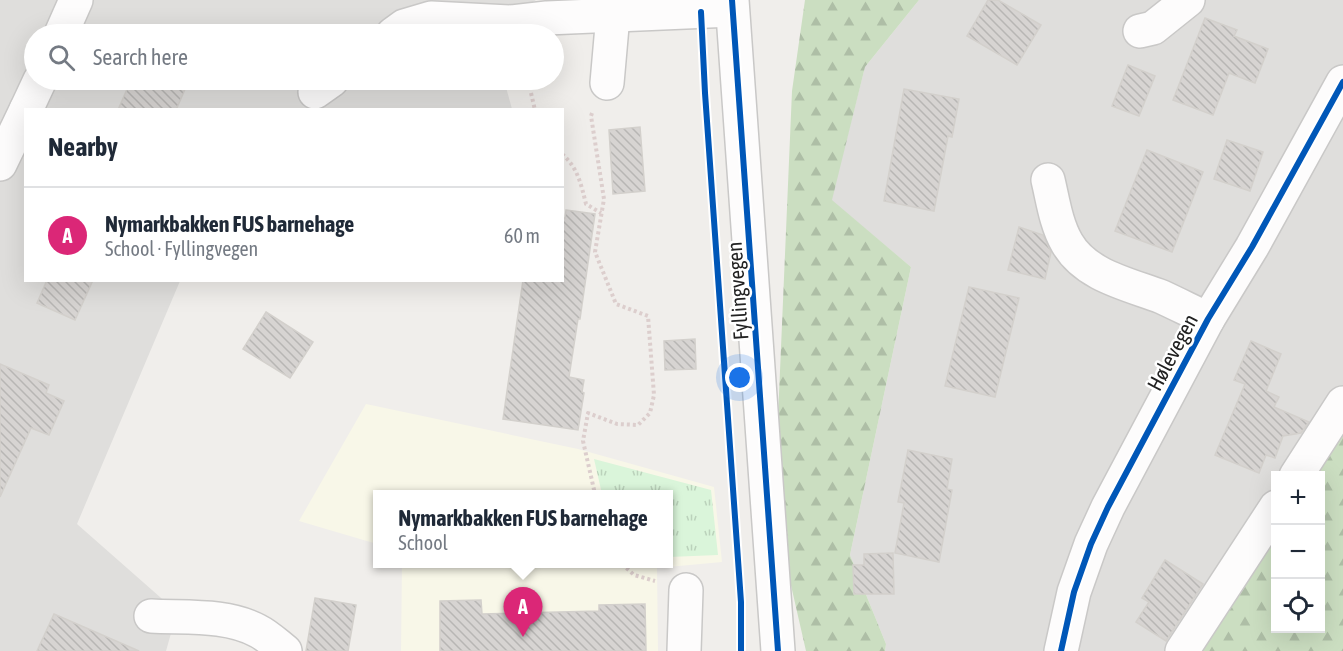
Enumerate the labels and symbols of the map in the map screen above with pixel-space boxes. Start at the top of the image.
street label: Fyllingvegen [722,241,752,341]
street label: Hølevegen [1142,310,1202,394]
your location [725,363,754,392]
pin: A [504,588,542,637]

